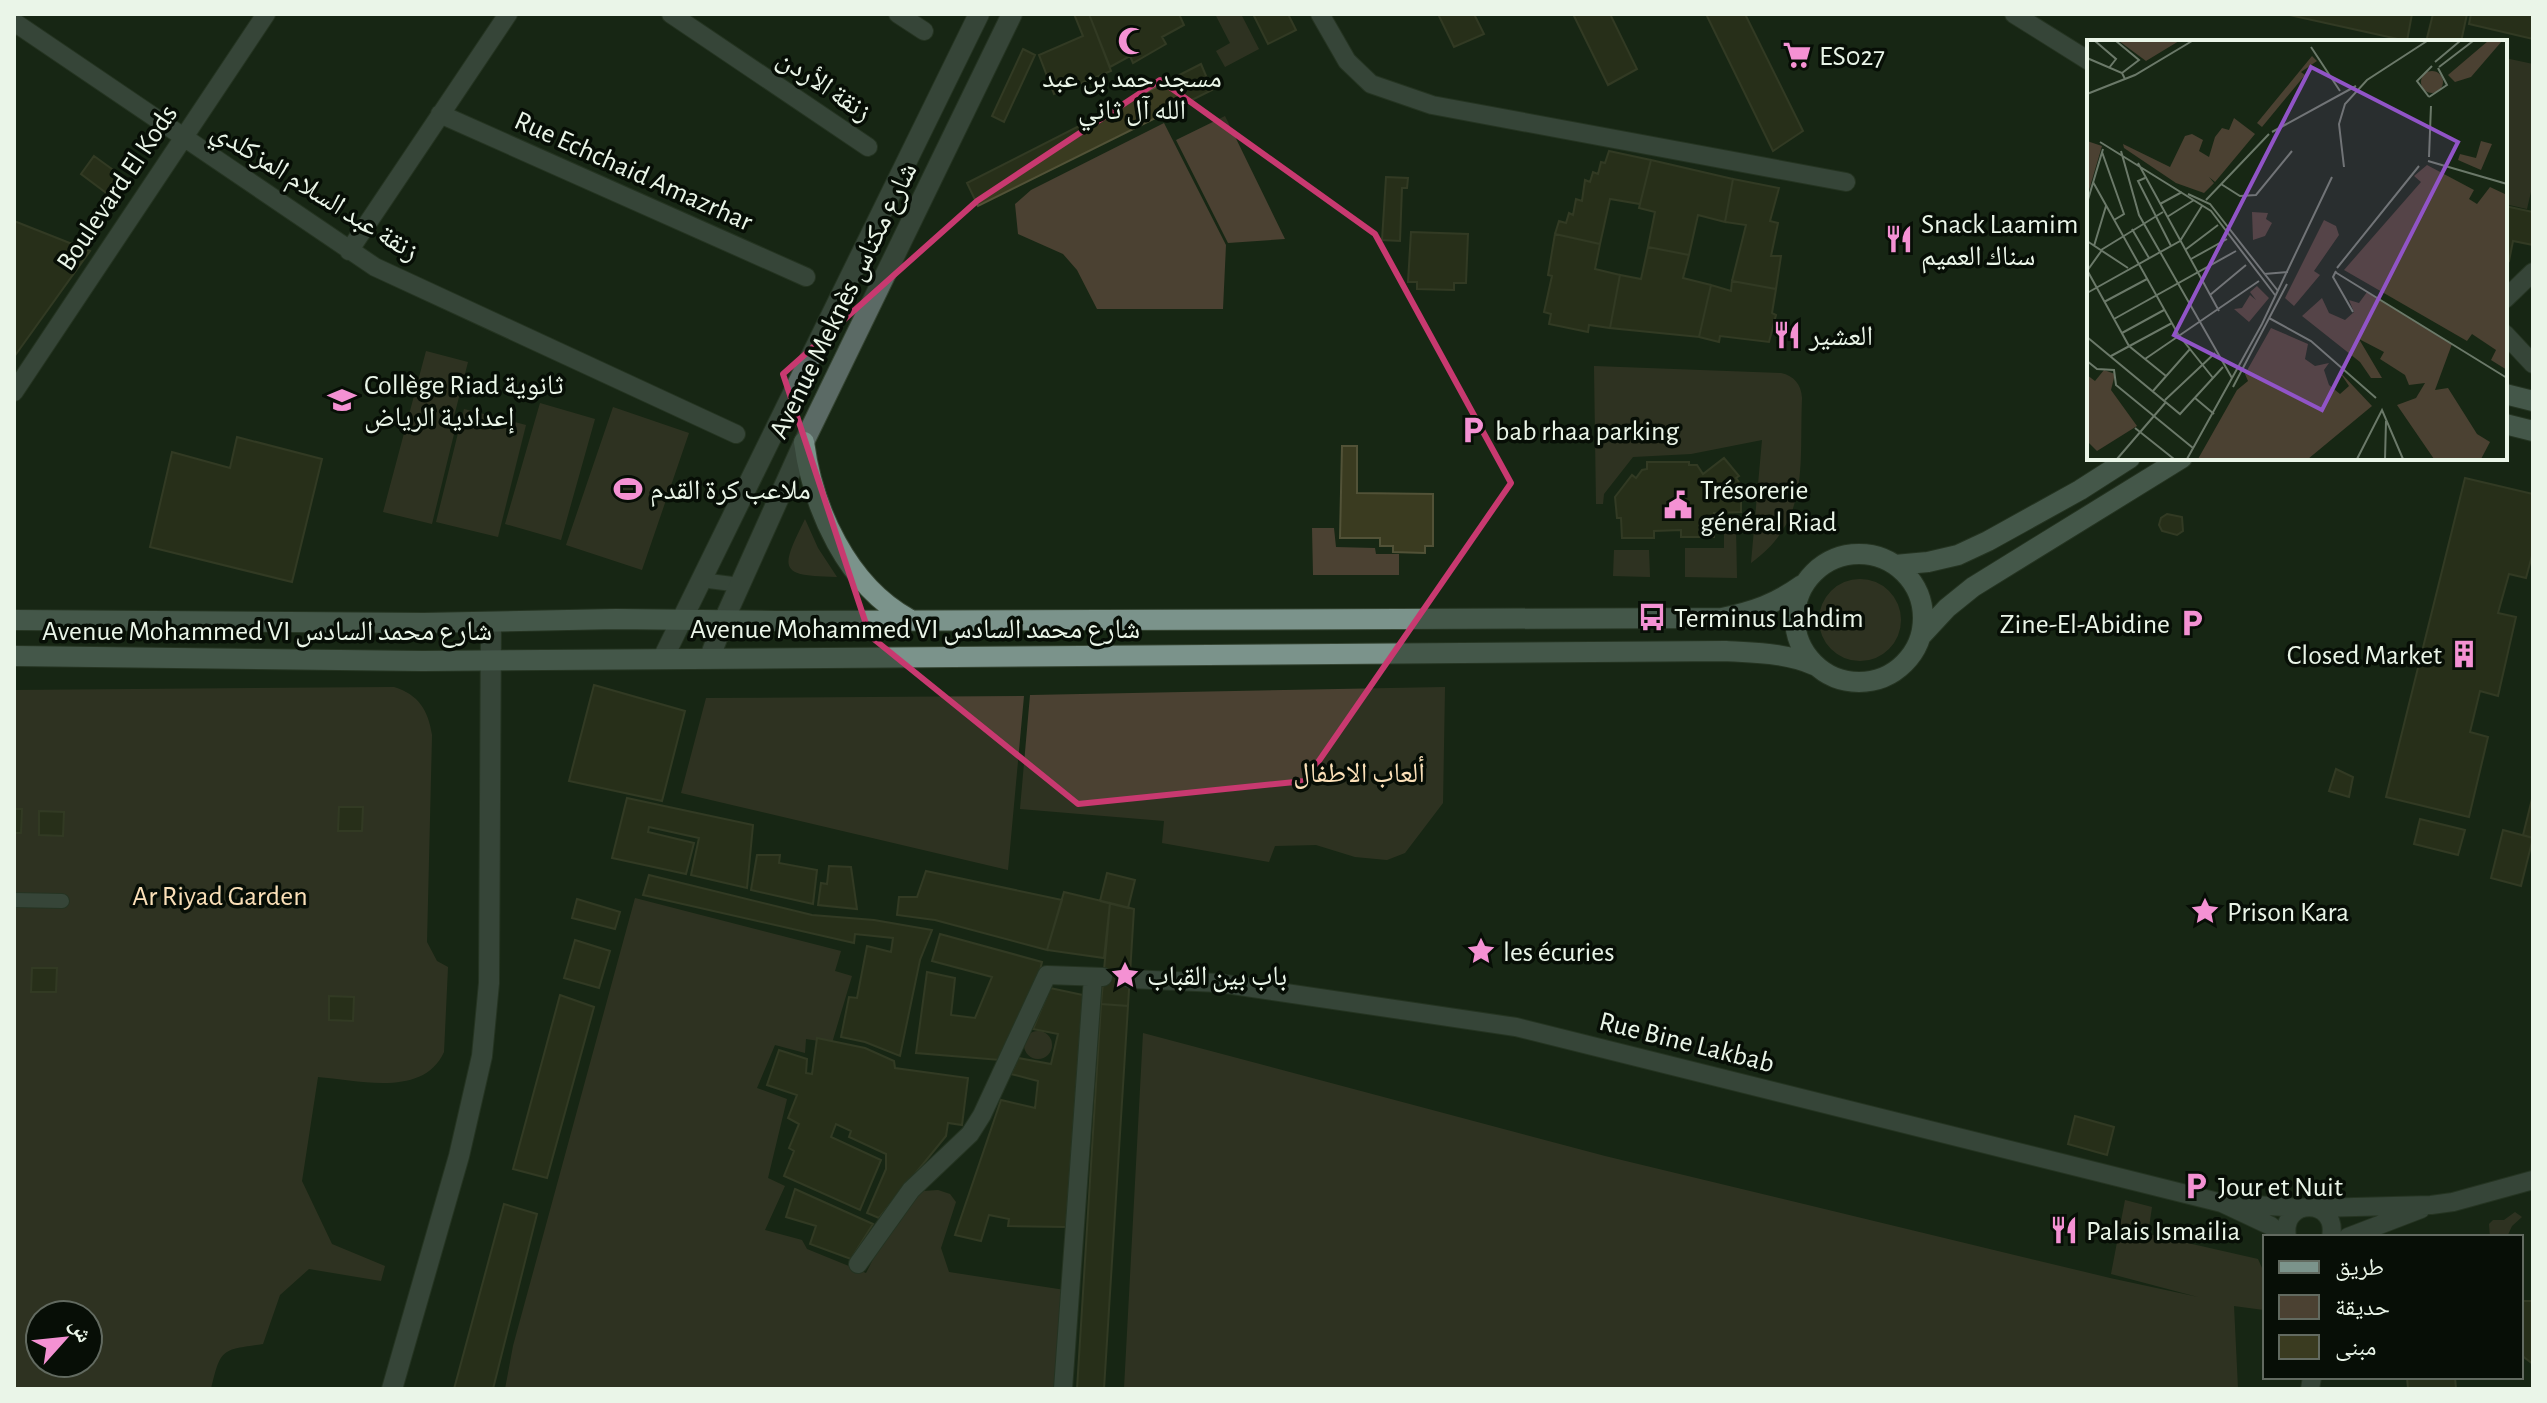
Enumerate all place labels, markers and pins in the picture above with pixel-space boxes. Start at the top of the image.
mosque icon: مسجد حمد بن عبد الله آل ثاني [1117,26,1147,56]
supermarket icon: ES027 [1782,40,1812,70]
place label: ES027 [1819,43,1885,71]
place label: مسجد حمد بن عبد الله آل ثاني [1042,65,1222,132]
place label: Snack Laamim سناك العميم [1921,211,2078,274]
restaurant icon: Snack Laamim سناك العميم [1884,224,1914,254]
restaurant icon: العشير [1772,320,1802,350]
place label: العشير [1808,323,1873,351]
place label: Collège Riad ثانوية إعدادية الرياض [364,372,564,434]
school or university icon: Collège Riad ثانوية إعدادية الرياض [327,385,357,415]
parking icon: bab rhaa parking [1458,415,1488,445]
place label: bab rhaa parking [1495,418,1679,446]
sports icon: ملاعب كرة القدم [613,474,643,504]
place label: ملاعب كرة القدم [650,477,811,508]
place label: Trésorerie général Riad [1700,477,1837,537]
public building icon: Trésorerie général Riad [1663,490,1693,520]
bus stop icon: Terminus Lahdim [1637,602,1667,632]
place label: Terminus Lahdim [1674,605,1864,633]
parking icon: Zine-El-Abidine [2177,608,2207,638]
place label: Zine-El-Abidine [2000,611,2170,639]
building icon: Closed Market [2449,639,2479,669]
place label: Closed Market [2287,642,2442,670]
place icon: Prison Kara [2190,896,2220,926]
place label: Prison Kara [2227,899,2349,927]
place icon: les écuries [1466,936,1496,966]
place label: les écuries [1503,939,1615,967]
place icon: باب بين القباب [1110,960,1140,990]
place label: باب بين القباب [1147,963,1287,993]
parking icon: Jour et Nuit [2181,1171,2211,1201]
place label: Jour et Nuit [2218,1174,2343,1202]
restaurant icon: Palais Ismailia [2049,1215,2079,1245]
place label: Palais Ismailia [2086,1218,2240,1246]

